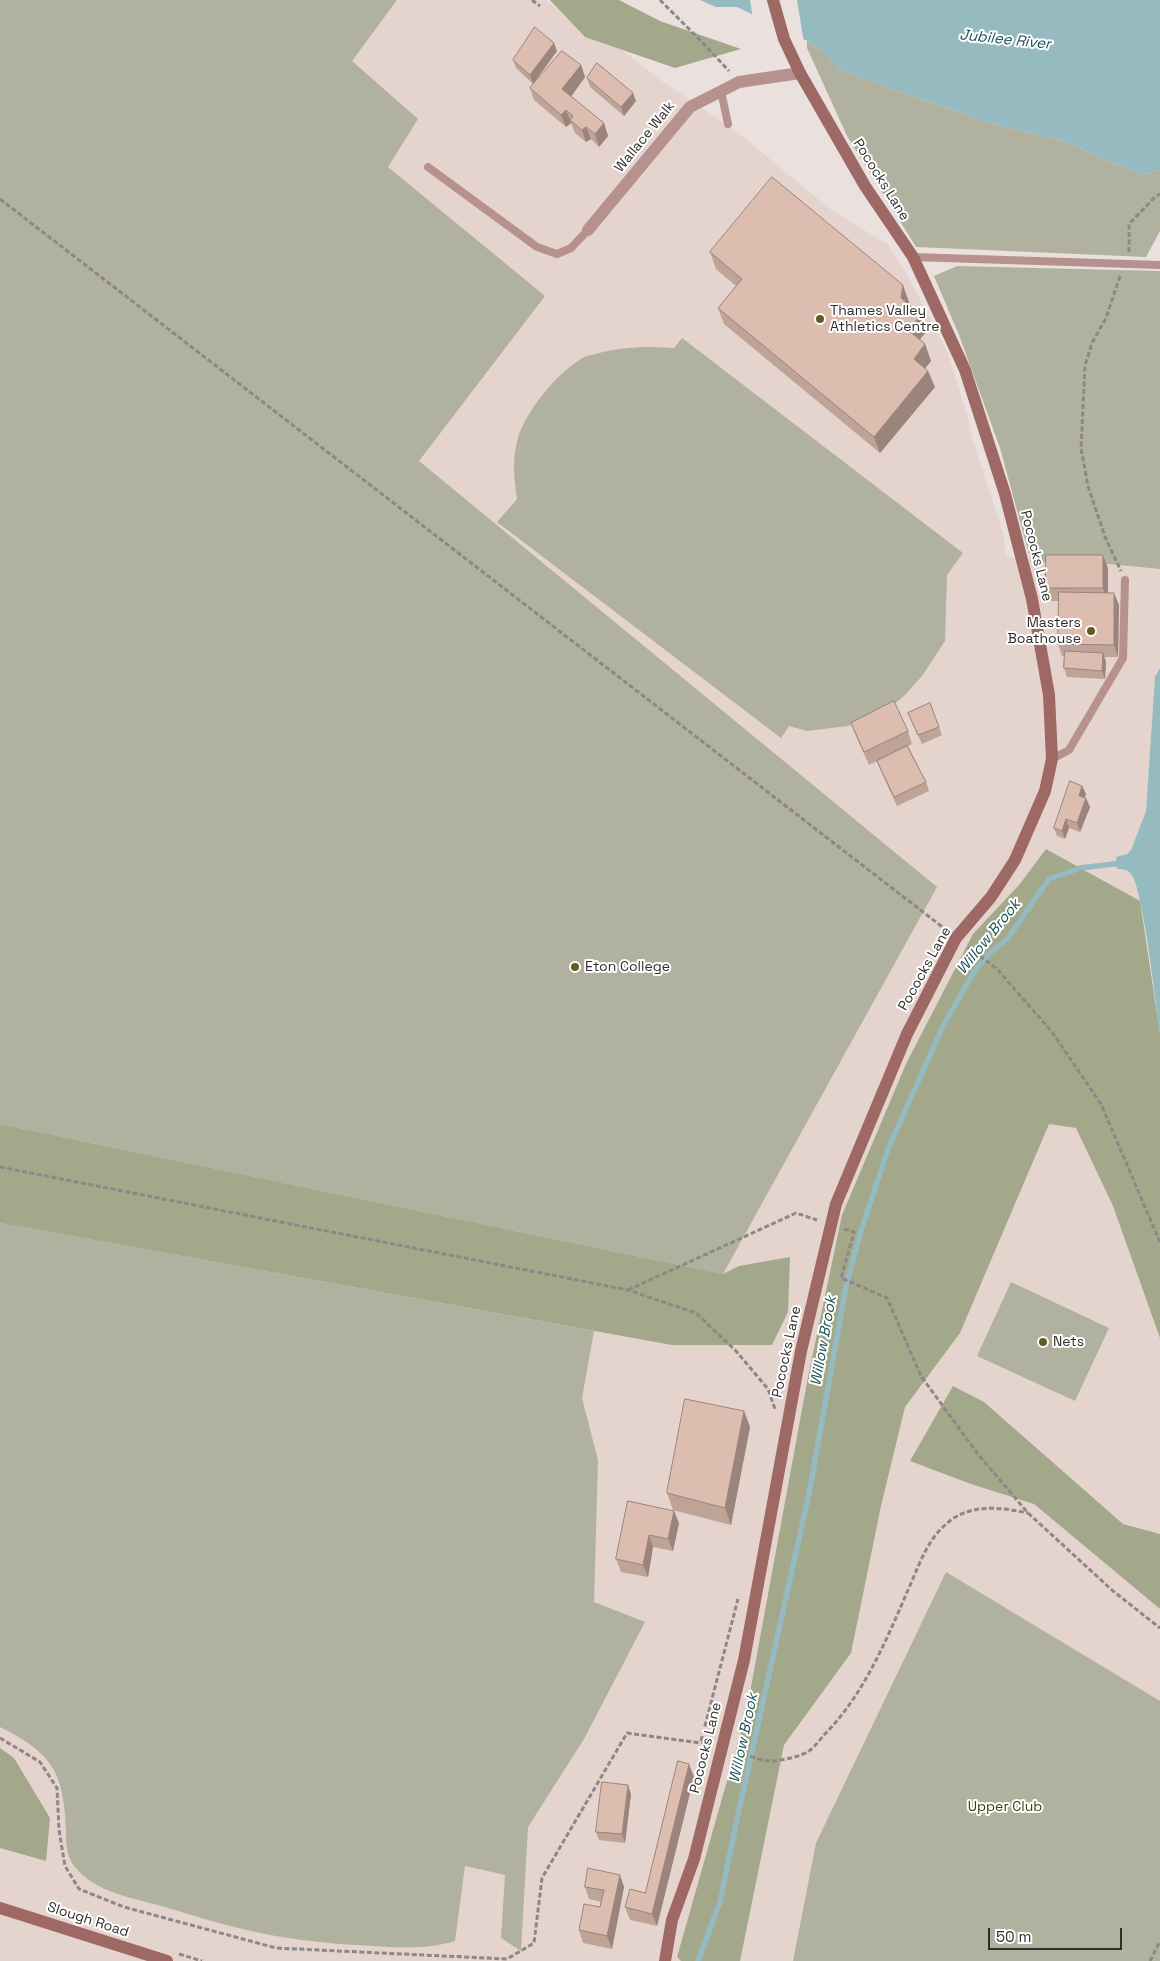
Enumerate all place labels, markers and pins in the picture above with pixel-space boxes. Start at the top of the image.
place label: Thames Valley Athletics Centre [830,303,940,336]
marker: Thames Valley Athletics Centre [814,313,826,325]
place label: Masters Boathouse [1008,615,1081,648]
marker: Masters Boathouse [1085,625,1097,637]
place label: Eton College [585,959,670,975]
marker: Eton College [569,961,581,973]
place label: Nets [1053,1334,1084,1350]
marker: Nets [1037,1336,1049,1348]

